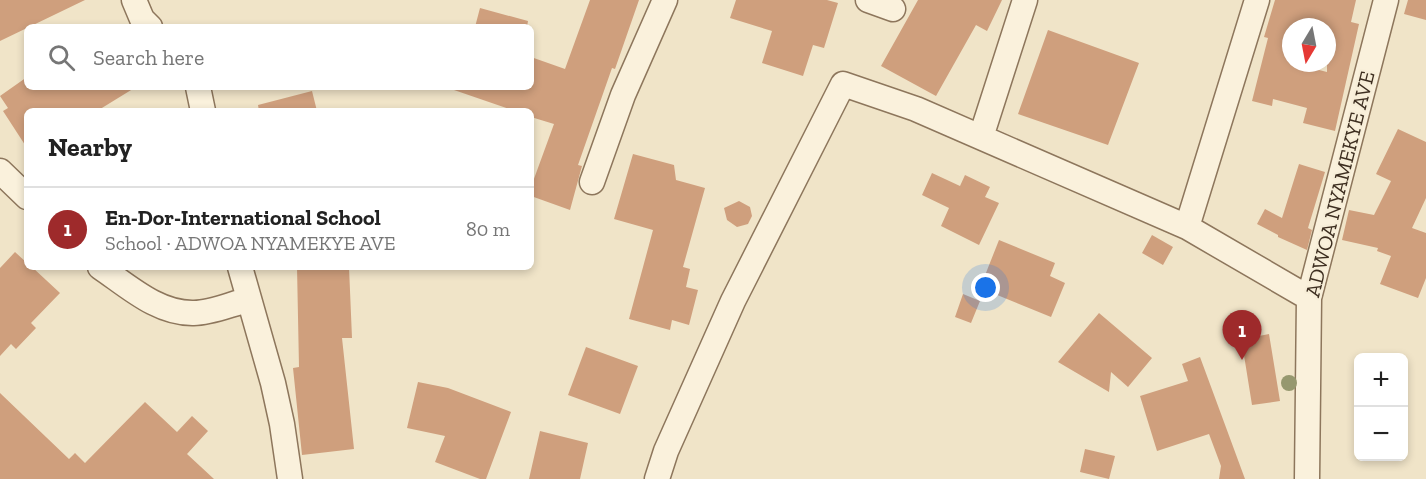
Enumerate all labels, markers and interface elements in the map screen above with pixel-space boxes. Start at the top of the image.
north arrow [1282,18,1336,72]
search box [24,24,534,90]
icon: search [45,41,78,74]
text: Search here [93,44,204,71]
street label: ADWOA NYAMEKYE AVE [1299,68,1380,299]
text: Nearby [48,131,132,163]
text: En-Dor-International School [105,204,381,231]
text: 1 [63,217,72,241]
text: 80 m [466,217,510,241]
text: School · ADWOA NYAMEKYE AVE [105,231,396,255]
your location [971,273,1000,302]
pin: 1 [1222,310,1262,360]
map controls [1354,353,1408,461]
button: + [1354,353,1408,407]
button: − [1354,407,1408,461]

